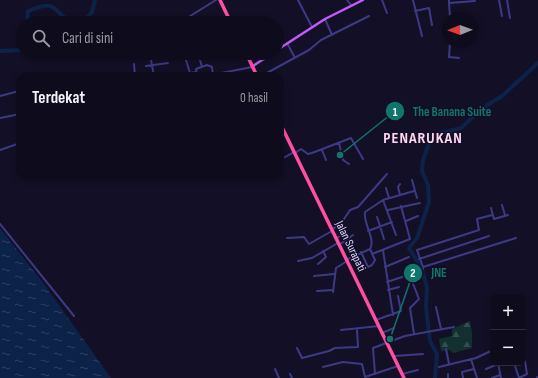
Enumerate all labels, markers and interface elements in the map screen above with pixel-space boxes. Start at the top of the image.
north arrow [442,12,478,48]
search box [16,16,284,60]
icon: search [30,27,52,49]
text: Cari di sini [62,29,113,48]
text: Terdekat [32,88,85,108]
text: 0 hasil [240,90,268,106]
callout: The Banana Suite [385,99,499,124]
text: The Banana Suite [413,104,492,120]
text: 1 [393,105,398,120]
district label: PENARUKAN [383,129,463,148]
street label: Jalan Surapati [331,218,369,274]
callout: JNE [403,260,455,285]
text: JNE [430,265,447,281]
text: 2 [410,266,416,281]
map controls [490,294,526,366]
button: + [490,294,526,330]
button: − [490,330,526,366]

